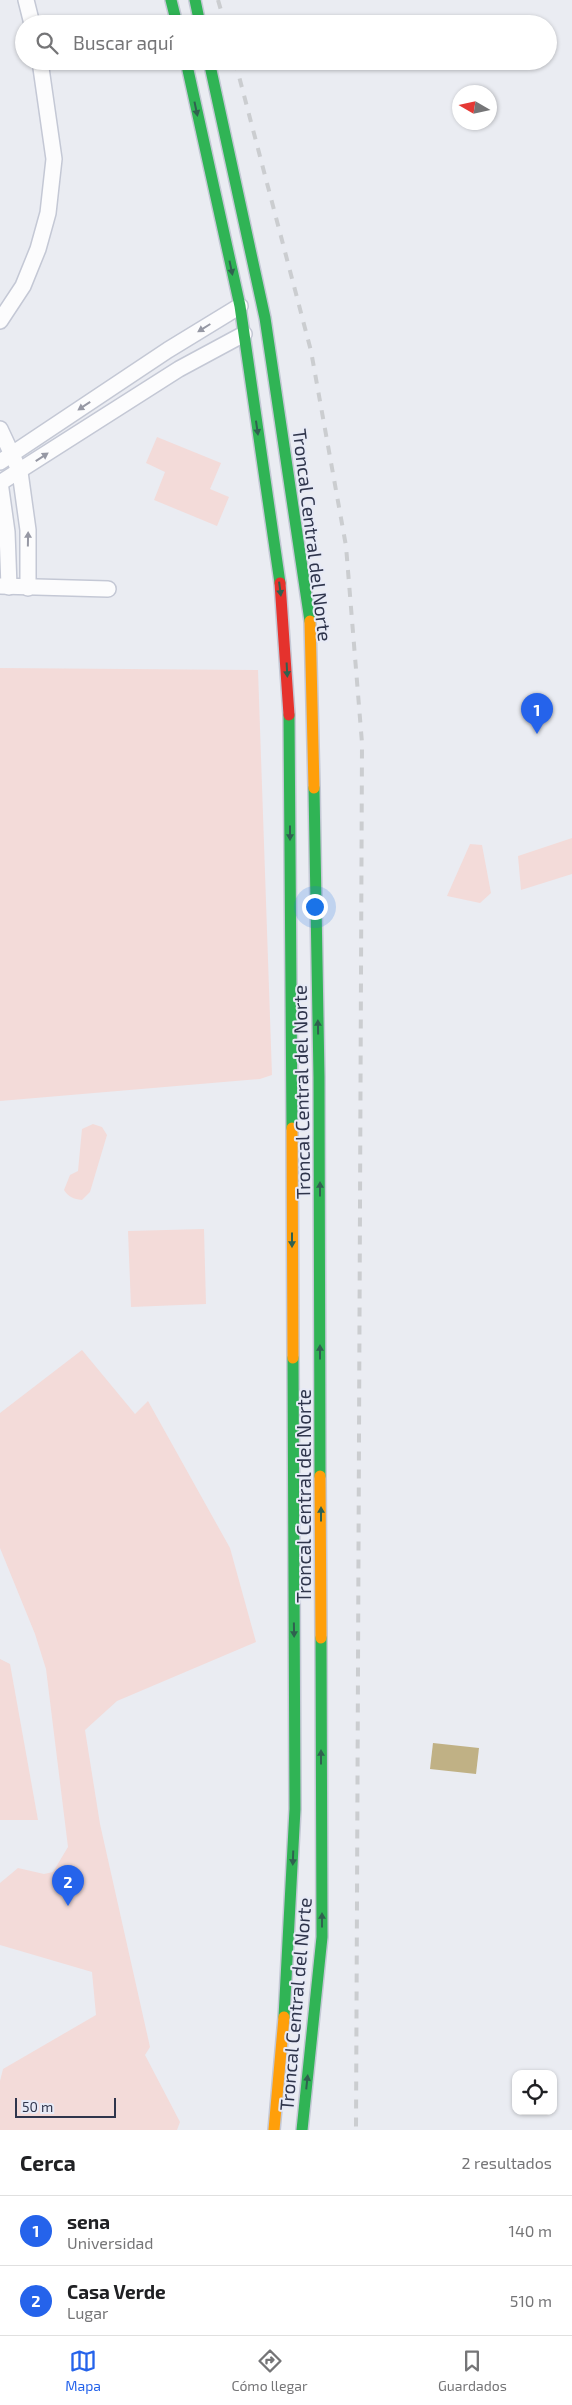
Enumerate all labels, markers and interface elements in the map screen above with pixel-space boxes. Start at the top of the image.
search box [15,15,557,70]
icon: search [33,29,61,57]
text: Buscar aquí [73,31,173,54]
north arrow [452,85,497,130]
one-way arrow [192,101,200,116]
one-way arrow [227,260,235,275]
one-way arrow [198,323,211,332]
one-way arrow [78,401,91,411]
one-way arrow [254,420,262,436]
street label: Troncal Central del Norte [289,427,337,643]
one-way arrow [35,453,48,462]
one-way arrow [24,531,32,547]
one-way arrow [276,581,284,597]
one-way arrow [283,663,291,679]
pin: 1 [521,693,553,734]
one-way arrow [286,825,294,841]
your location [302,894,328,920]
street label: Troncal Central del Norte [288,985,314,1199]
one-way arrow [314,1018,322,1034]
one-way arrow [316,1181,324,1197]
one-way arrow [288,1233,296,1249]
one-way arrow [316,1343,324,1359]
street label: Troncal Central del Norte [292,1389,315,1603]
one-way arrow [317,1506,325,1522]
one-way arrow [290,1623,298,1639]
one-way arrow [317,1749,325,1765]
one-way arrow [289,1850,297,1866]
pin: 2 [52,1865,84,1906]
street label: Troncal Central del Norte [274,1896,316,2112]
one-way arrow [318,1912,326,1928]
map controls [512,2070,557,2115]
button: locate [512,2070,557,2115]
one-way arrow [303,2073,311,2089]
scale bar [15,2095,116,2118]
text: 50 m [22,2098,53,2115]
text: Cerca [20,2150,76,2175]
text: 2 resultados [461,2153,552,2172]
text: sena [67,2210,110,2233]
text: 1 [33,2221,39,2240]
text: 140 m [509,2221,552,2240]
text: Universidad [67,2233,154,2252]
text: Casa Verde [67,2280,166,2303]
text: 2 [31,2291,41,2310]
text: 510 m [510,2291,552,2310]
text: Lugar [67,2303,108,2322]
tab: Mapa [65,2347,101,2394]
tab: Cómo llegar [231,2347,308,2394]
tab: Guardados [438,2347,507,2394]

